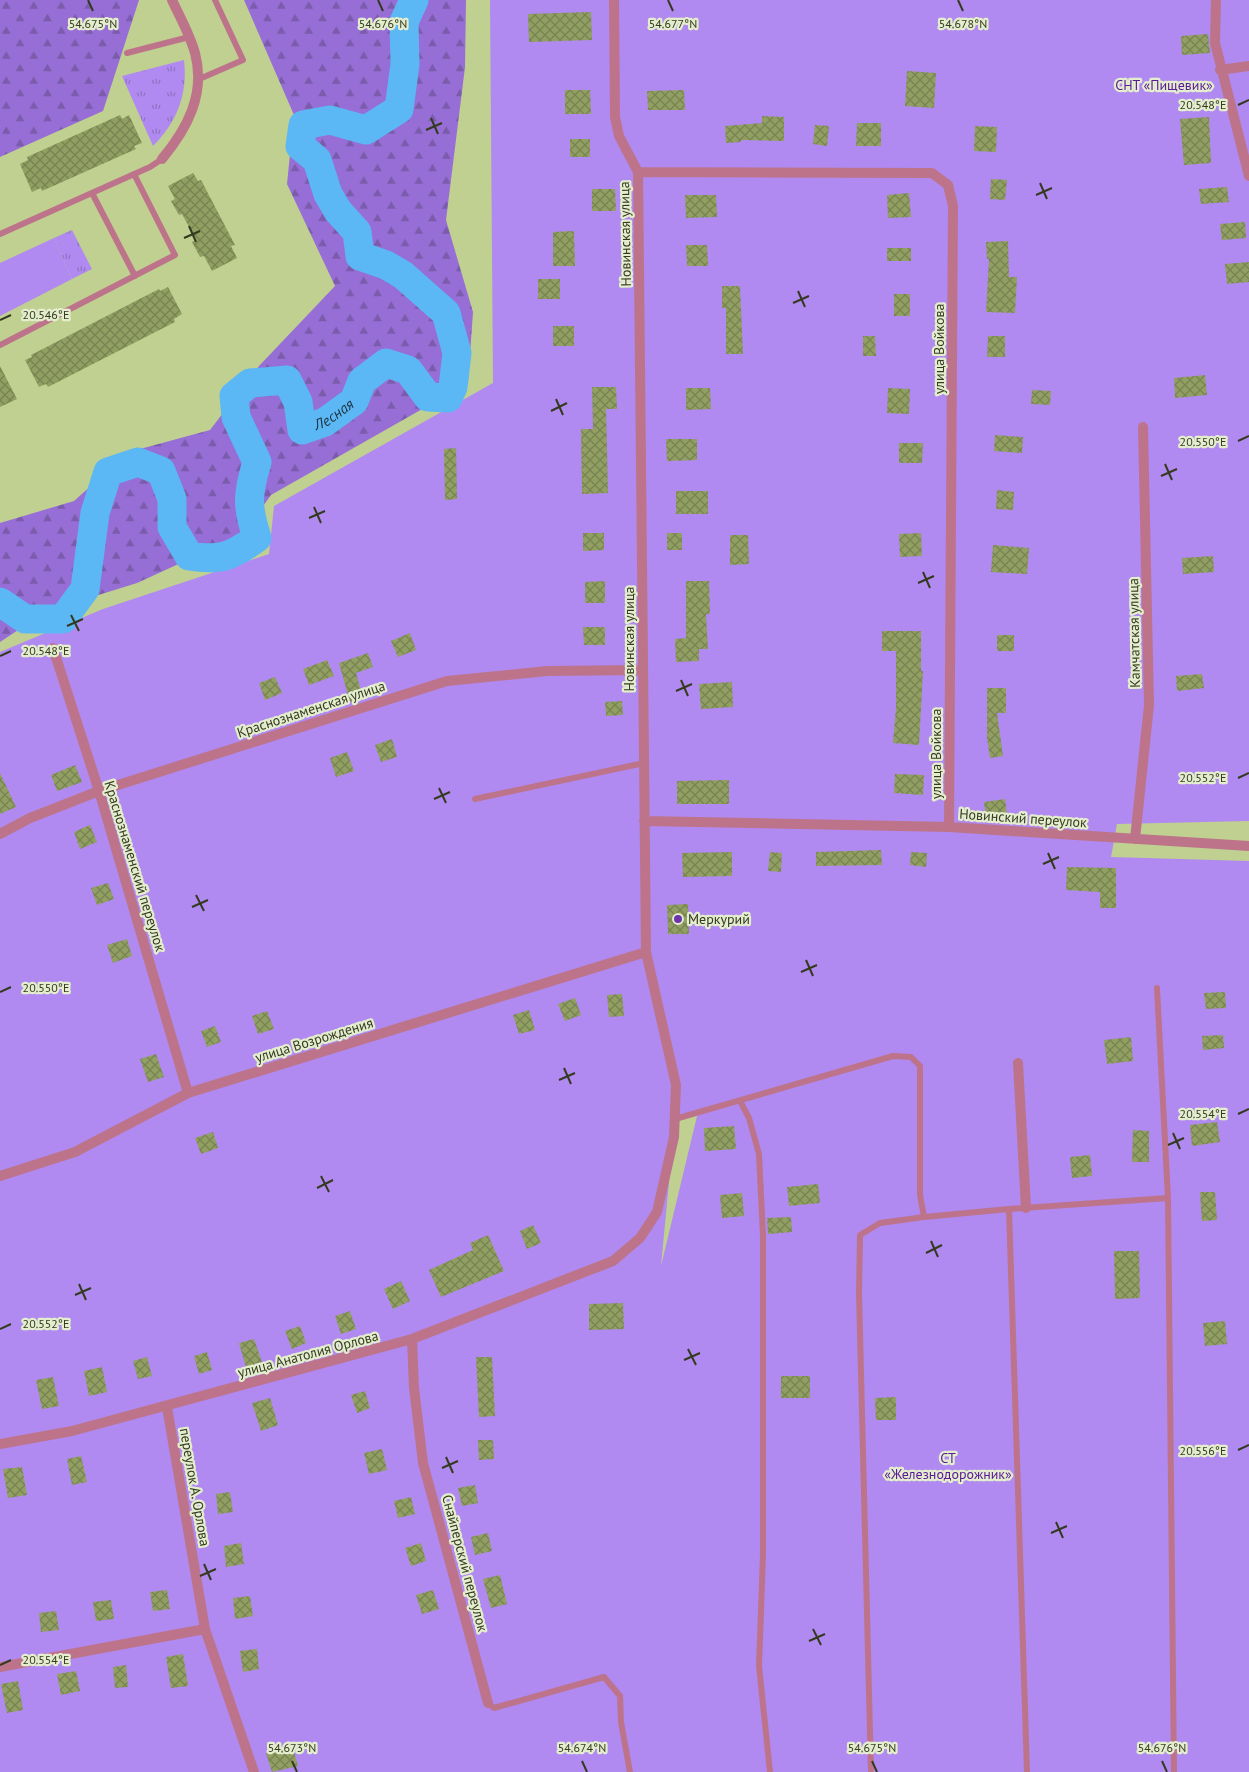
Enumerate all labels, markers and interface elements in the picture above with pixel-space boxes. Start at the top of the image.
text: 54.675°N [69,16,117,31]
text: 54.676°N [359,16,407,31]
text: 54.677°N [649,16,697,31]
text: 54.678°N [939,16,987,31]
park label: СНТ «Пищевик» [1115,76,1213,94]
text: 20.548°E [1180,97,1226,112]
street label: Новинская улица [615,181,635,287]
street label: улица Войкова [930,304,948,394]
text: 20.546°E [23,307,69,322]
water label: Лесная [310,394,357,434]
text: 20.550°E [1180,434,1226,449]
street label: Камчатская улица [1124,578,1144,688]
street label: Новинская улица [620,586,638,692]
text: 20.548°E [23,643,69,658]
street label: Краснознаменская улица [235,677,387,741]
street label: улица Войкова [927,709,945,799]
text: 20.552°E [1180,770,1226,785]
street label: Краснознаменский переулок [100,779,170,954]
street label: Новинский переулок [959,805,1088,831]
place label: Меркурий [688,910,750,928]
marker: Меркурий [672,913,684,925]
text: 20.550°E [23,980,69,995]
street label: улица Возрождения [253,1013,375,1067]
text: 20.554°E [1180,1106,1226,1121]
text: 20.552°E [23,1316,69,1331]
street label: улица Анатолия Орлова [236,1327,380,1381]
street label: переулок А. Орлова [176,1427,214,1548]
text: 20.556°E [1180,1443,1226,1458]
park label: СТ «Железнодорожник» [884,1449,1012,1483]
street label: Снайперский переулок [438,1493,492,1634]
text: 20.554°E [23,1652,69,1667]
text: 54.673°N [268,1740,316,1755]
text: 54.674°N [558,1740,606,1755]
text: 54.675°N [848,1740,896,1755]
text: 54.676°N [1138,1740,1186,1755]

